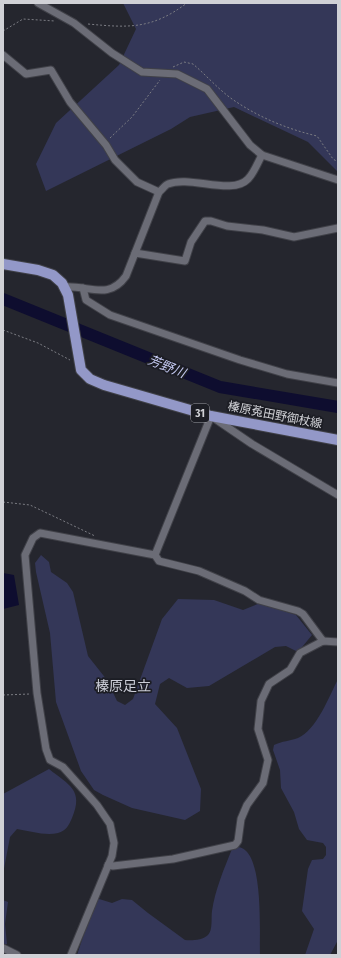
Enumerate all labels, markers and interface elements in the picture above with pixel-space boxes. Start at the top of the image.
water label: 芳野川 [146,352,190,381]
street label: 榛原菟田野御杖線 [227,399,323,431]
road number: 31 [191,404,209,422]
district label: 榛原足立 [95,678,151,695]

